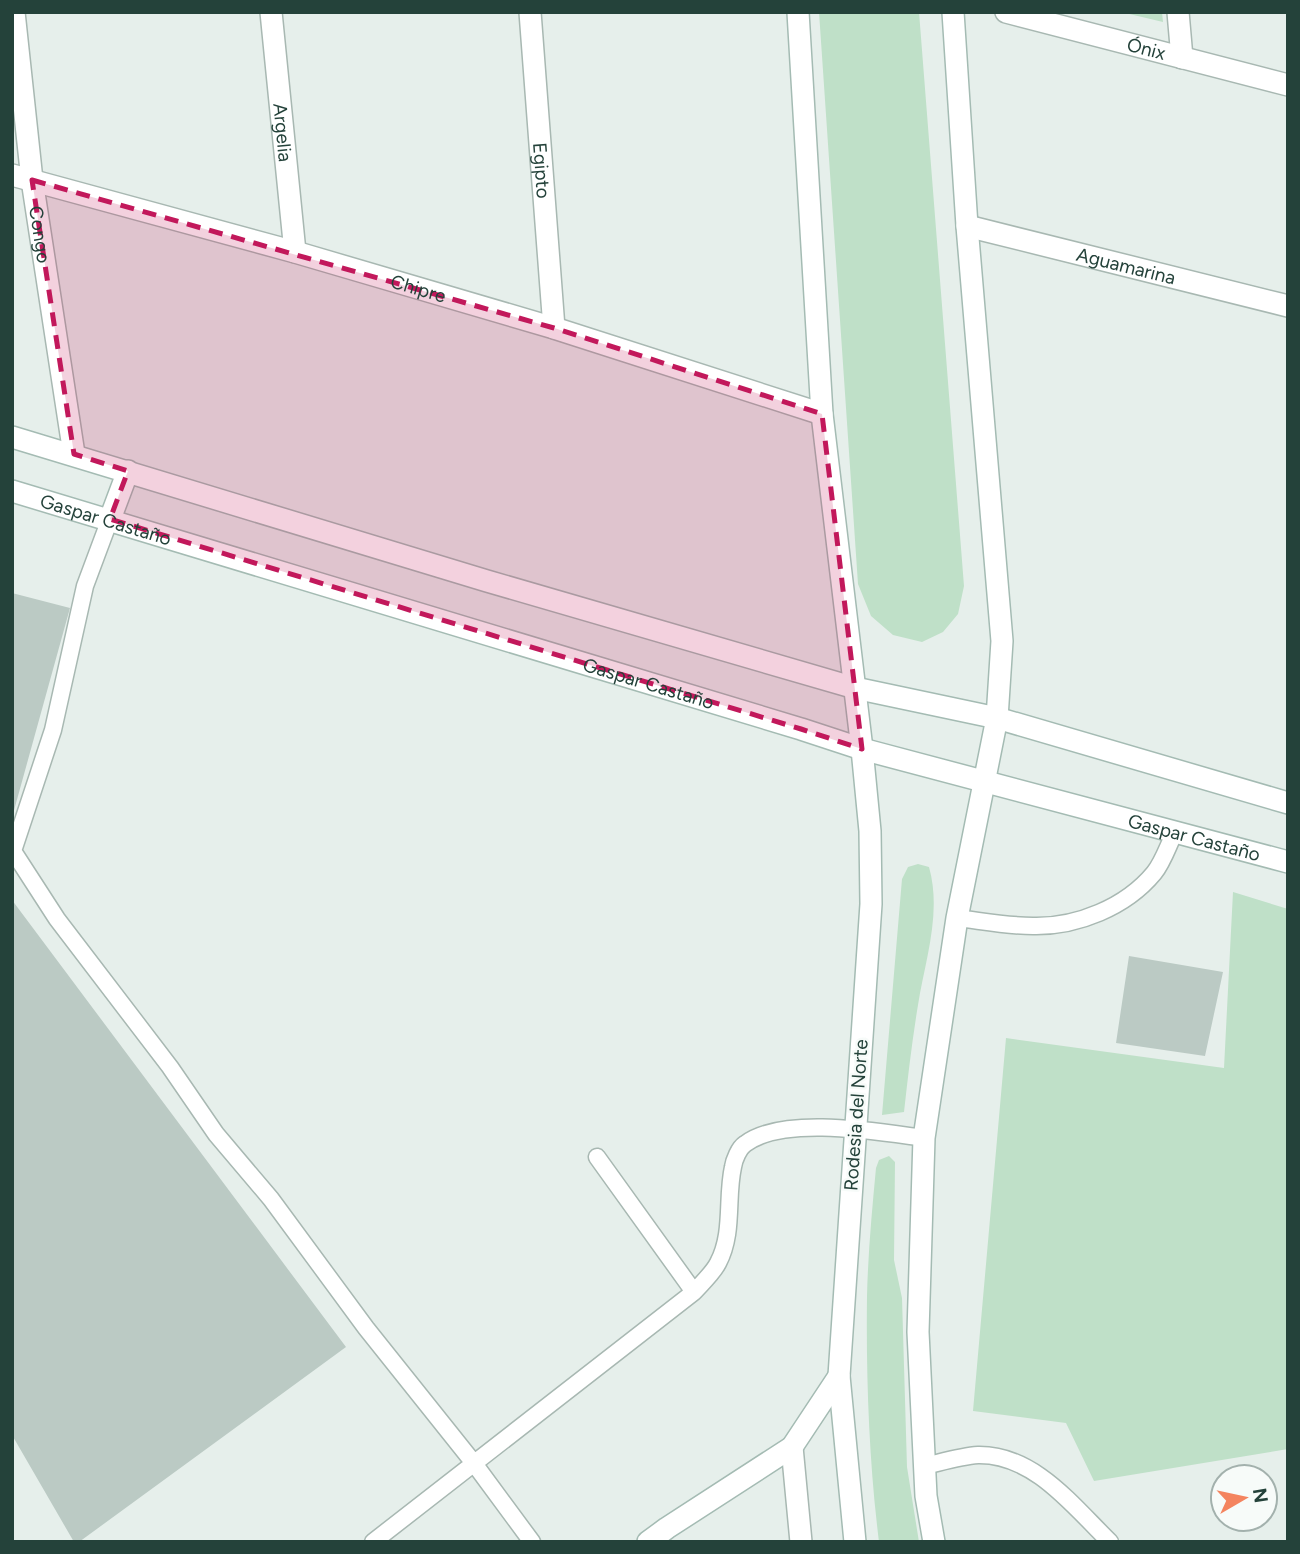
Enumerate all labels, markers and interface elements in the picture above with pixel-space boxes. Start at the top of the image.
street label: Ónix [1125,32,1168,64]
street label: Argelia [269,102,297,163]
street label: Egipto [528,142,556,199]
street label: Congo [25,204,56,265]
street label: Aguamarina [1074,242,1178,289]
street label: Chipre [388,269,449,307]
street label: Gaspar Castaño [37,489,174,550]
street label: Gaspar Castaño [580,652,717,714]
street label: Gaspar Castaño [1126,809,1263,866]
street label: Rodesia del Norte [839,1038,873,1192]
north arrow [1209,1463,1279,1533]
text: N [1248,1486,1273,1504]

